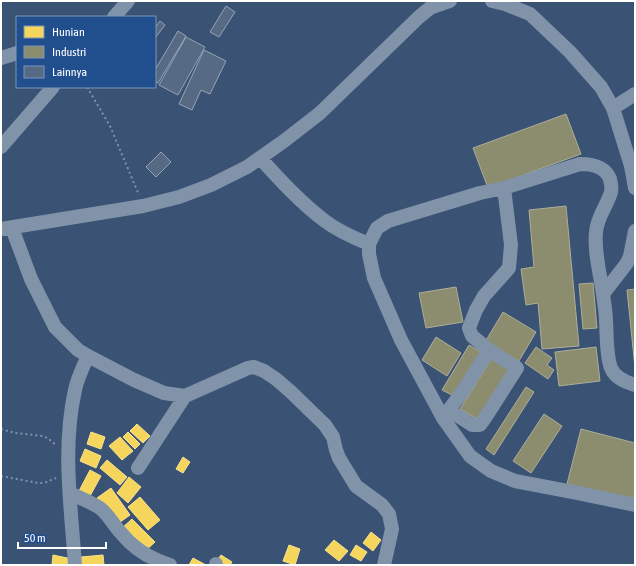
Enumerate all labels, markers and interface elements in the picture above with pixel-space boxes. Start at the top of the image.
legend [16,16,156,88]
text: Hunian [52,25,85,39]
text: Industri [52,45,86,59]
text: Lainnya [52,65,87,79]
scale bar [18,524,106,550]
text: 50 m [24,531,46,545]

